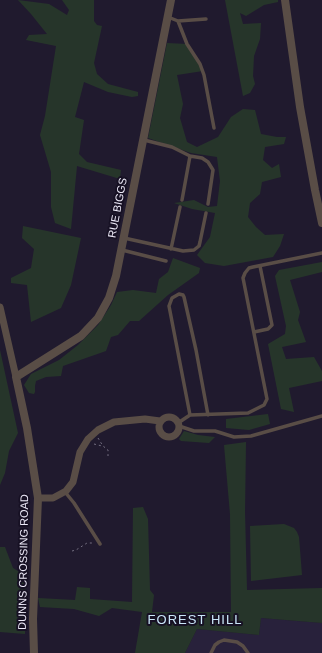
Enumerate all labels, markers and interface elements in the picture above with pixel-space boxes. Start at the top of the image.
street label: RUE BIGGS [106,177,130,239]
street label: DUNNS CROSSING ROAD [16,494,32,630]
district label: FOREST HILL [148,612,242,628]

